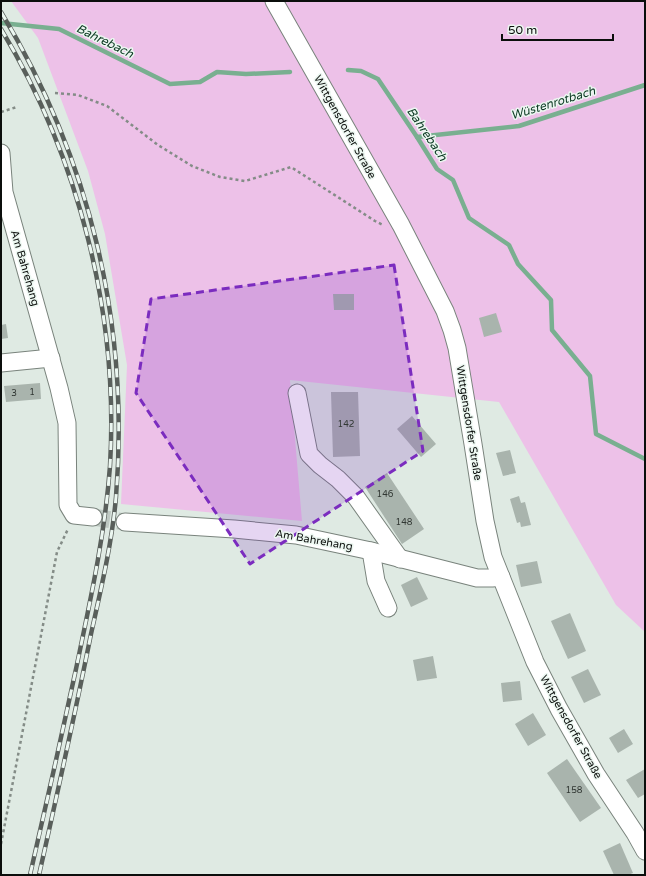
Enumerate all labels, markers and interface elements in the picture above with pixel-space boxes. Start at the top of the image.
scale bar [502,16,613,42]
water label: Bahrebach [74,21,136,61]
text: 50 m [508,23,537,37]
street label: Wittgensdorfer Straße [311,73,379,181]
water label: Wüstenrotbach [509,83,598,122]
water label: Bahrebach [404,105,450,164]
street label: Am Bahrehang [8,229,42,308]
street label: Wittgensdorfer Straße [453,365,485,481]
house number: 1 [29,387,35,398]
house number: 3 [11,388,17,399]
house number: 142 [338,419,354,430]
house number: 146 [377,489,394,500]
house number: 148 [396,517,413,528]
street label: Am Bahrehang [274,527,354,553]
street label: Wittgensdorfer Straße [537,673,605,781]
house number: 158 [566,785,583,796]

